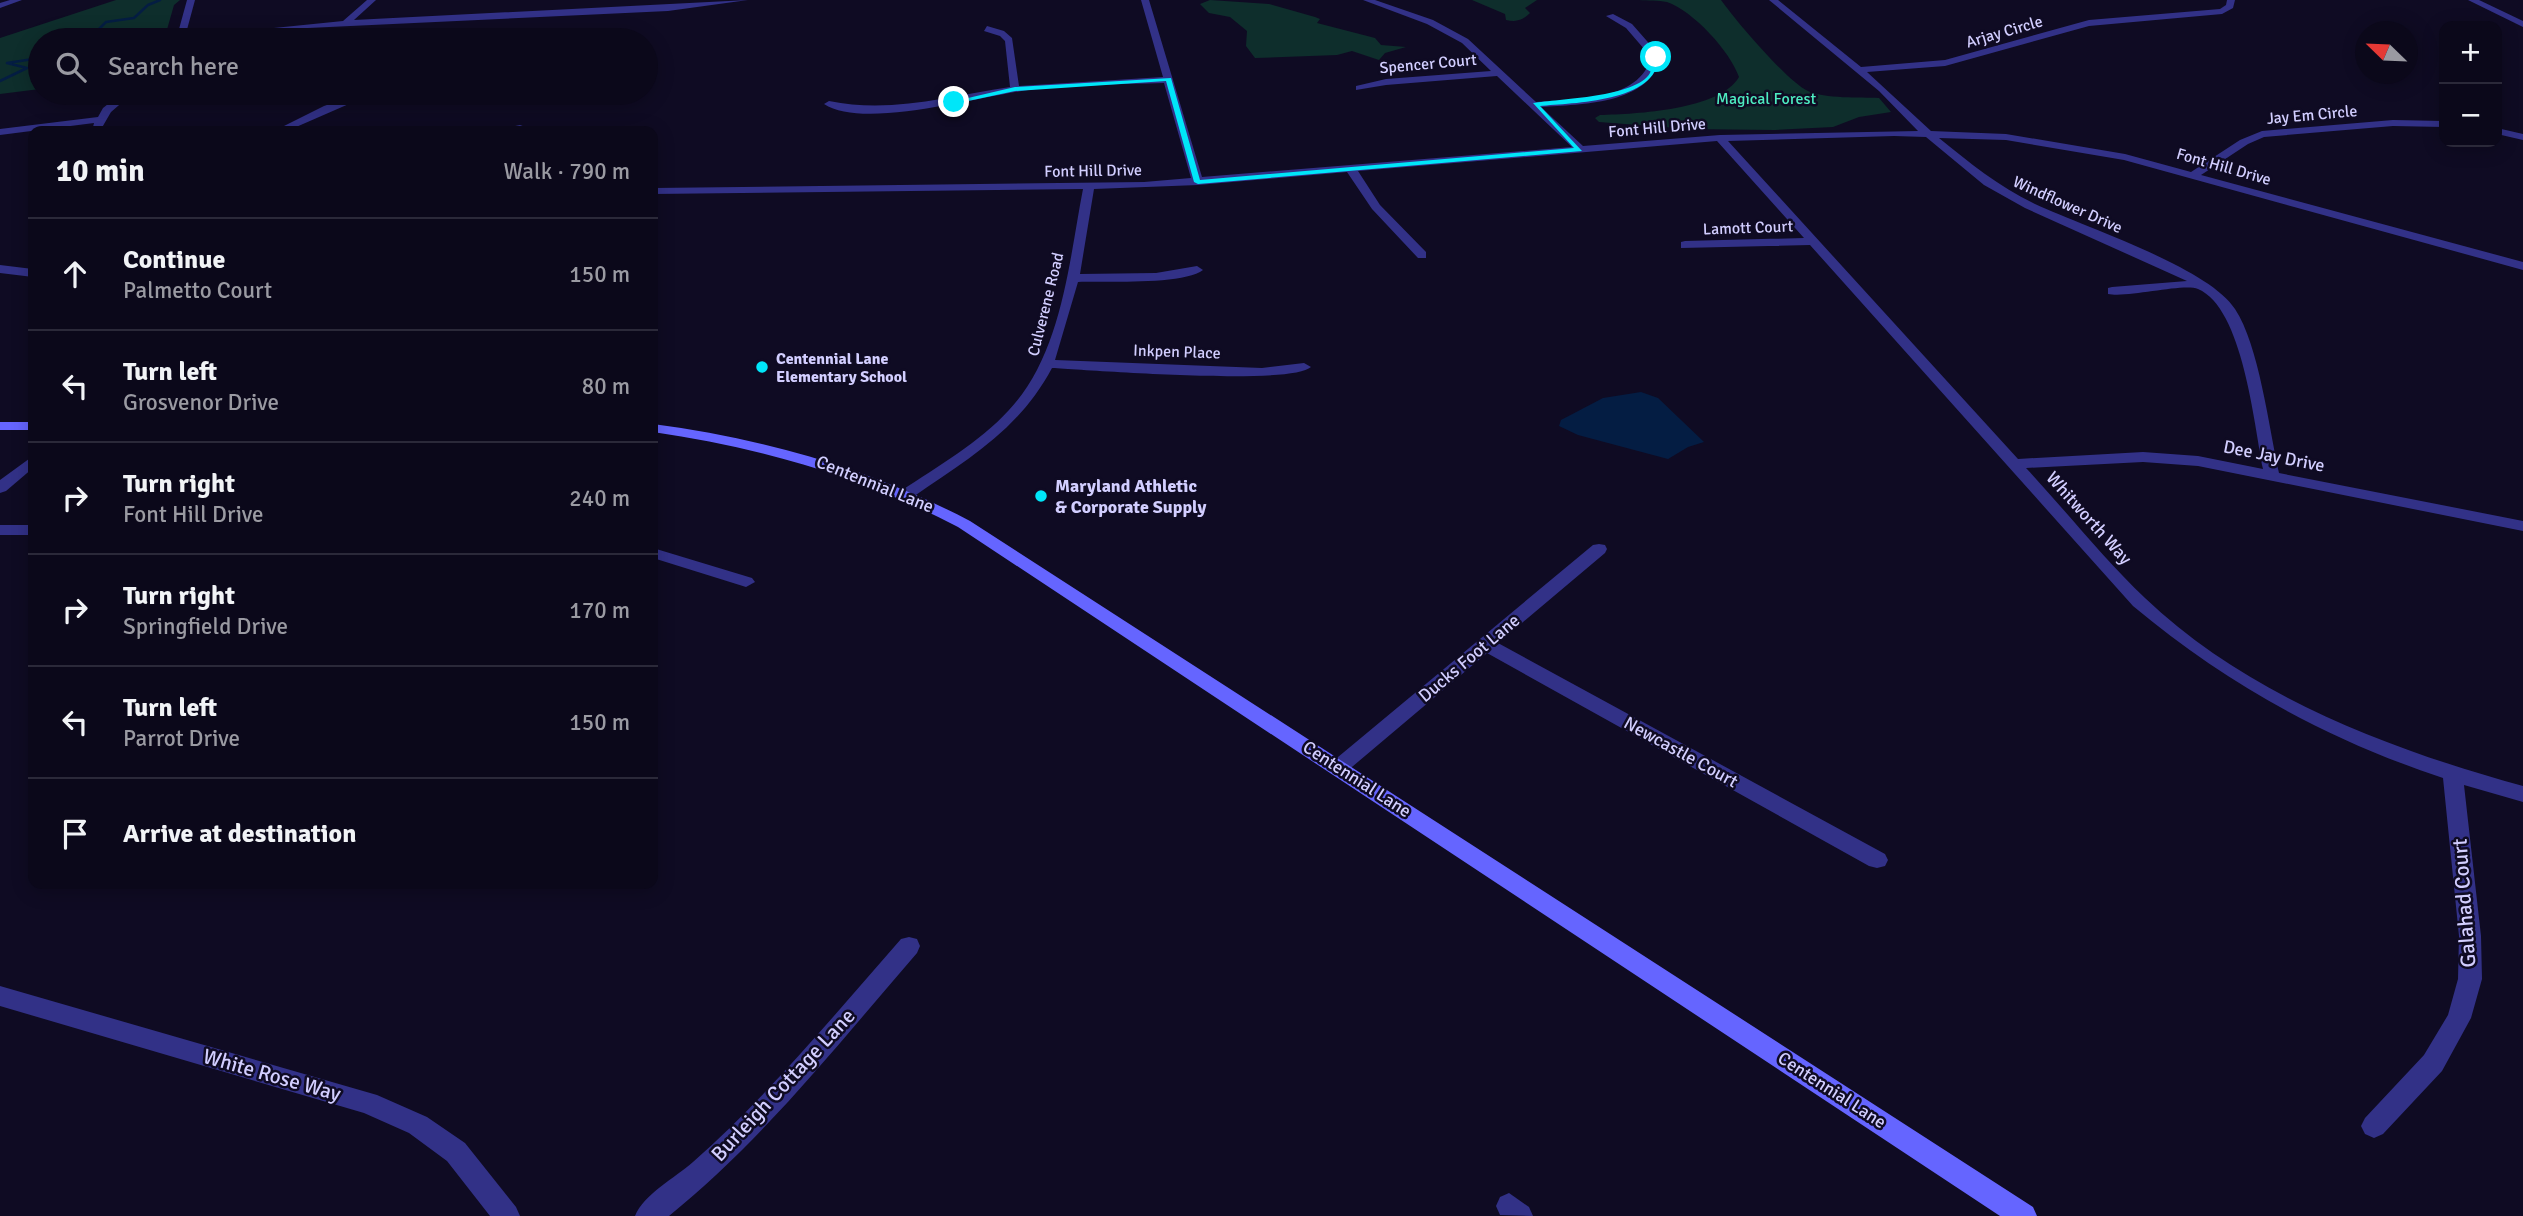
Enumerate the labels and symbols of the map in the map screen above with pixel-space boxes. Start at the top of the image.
street label: Arjay Circle [1964,11,2045,52]
north arrow [2355,21,2418,84]
route start [1640,41,1671,72]
street label: Spencer Court [1379,50,1478,78]
route end [938,86,969,117]
park label: Magical Forest [1716,89,1816,109]
street label: Jay Em Circle [2266,101,2358,129]
street label: Font Hill Drive [1608,114,1707,142]
street label: Font Hill Drive [2174,144,2273,190]
street label: Font Hill Drive [1044,160,1142,182]
street label: Windflower Drive [2010,172,2125,238]
street label: Lamott Court [1703,216,1794,240]
street label: Culverene Road [1023,250,1069,358]
street label: Inkpen Place [1133,340,1221,364]
place label: Centennial Lane Elementary School [776,349,907,387]
marker: Centennial Lane Elementary School [754,359,770,375]
street label: Dee Jay Drive [2221,435,2327,477]
street label: Centennial Lane [813,450,937,518]
street label: Whitworth Way [2042,467,2137,569]
place label: Maryland Athletic & Corporate Supply [1055,475,1207,518]
marker: Maryland Athletic & Corporate Supply [1033,488,1049,504]
street label: Ducks Foot Lane [1414,609,1524,707]
street label: Newcastle Court [1620,712,1742,792]
street label: Centennial Lane [1299,736,1415,822]
street label: Galahad Court [2447,838,2481,968]
street label: Burleigh Cottage Lane [706,1003,860,1167]
street label: White Rose Way [200,1043,344,1107]
street label: Centennial Lane [1774,1047,1890,1133]

